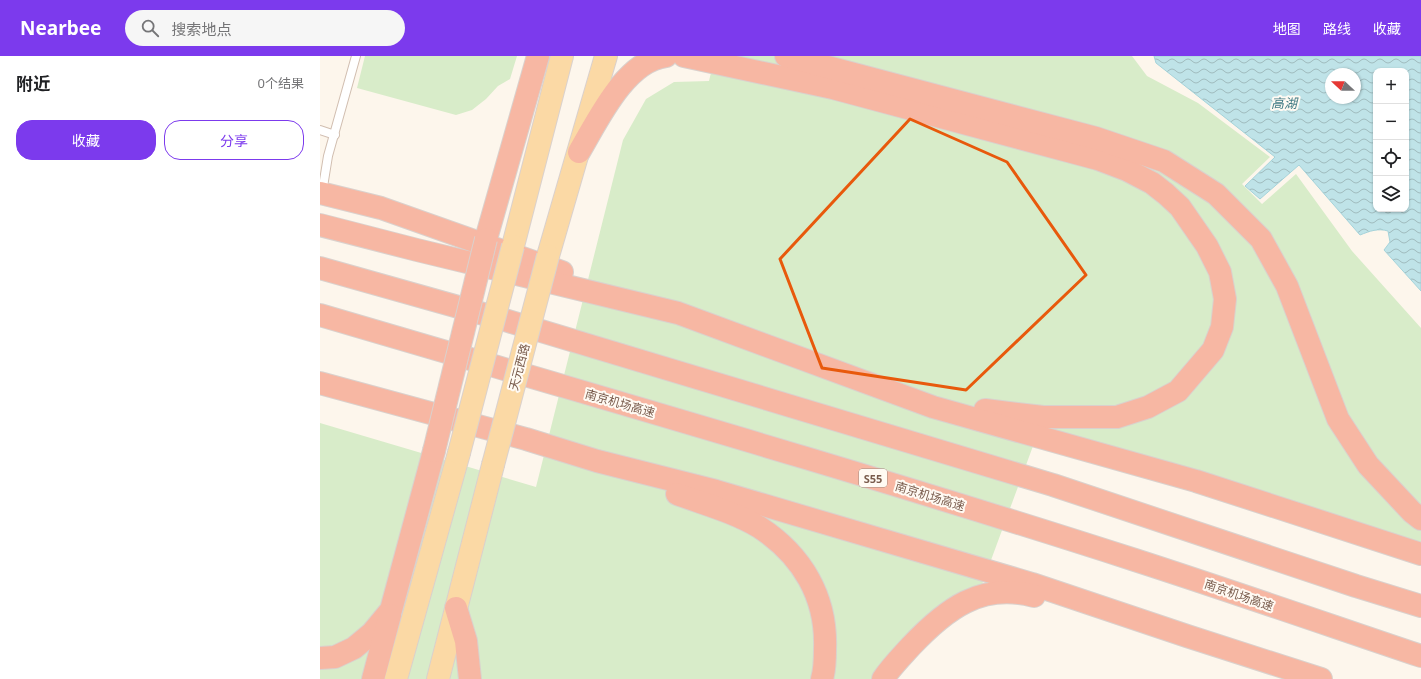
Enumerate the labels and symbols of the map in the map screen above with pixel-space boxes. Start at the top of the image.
north arrow [1325,68,1361,104]
water label: 高湖 [1271,94,1299,112]
street label: 天元西路 [505,342,533,392]
street label: 南京机场高速 [583,385,657,421]
road number: S55 [859,469,887,487]
street label: 南京机场高速 [893,477,967,515]
street label: 南京机场高速 [1202,575,1276,615]

